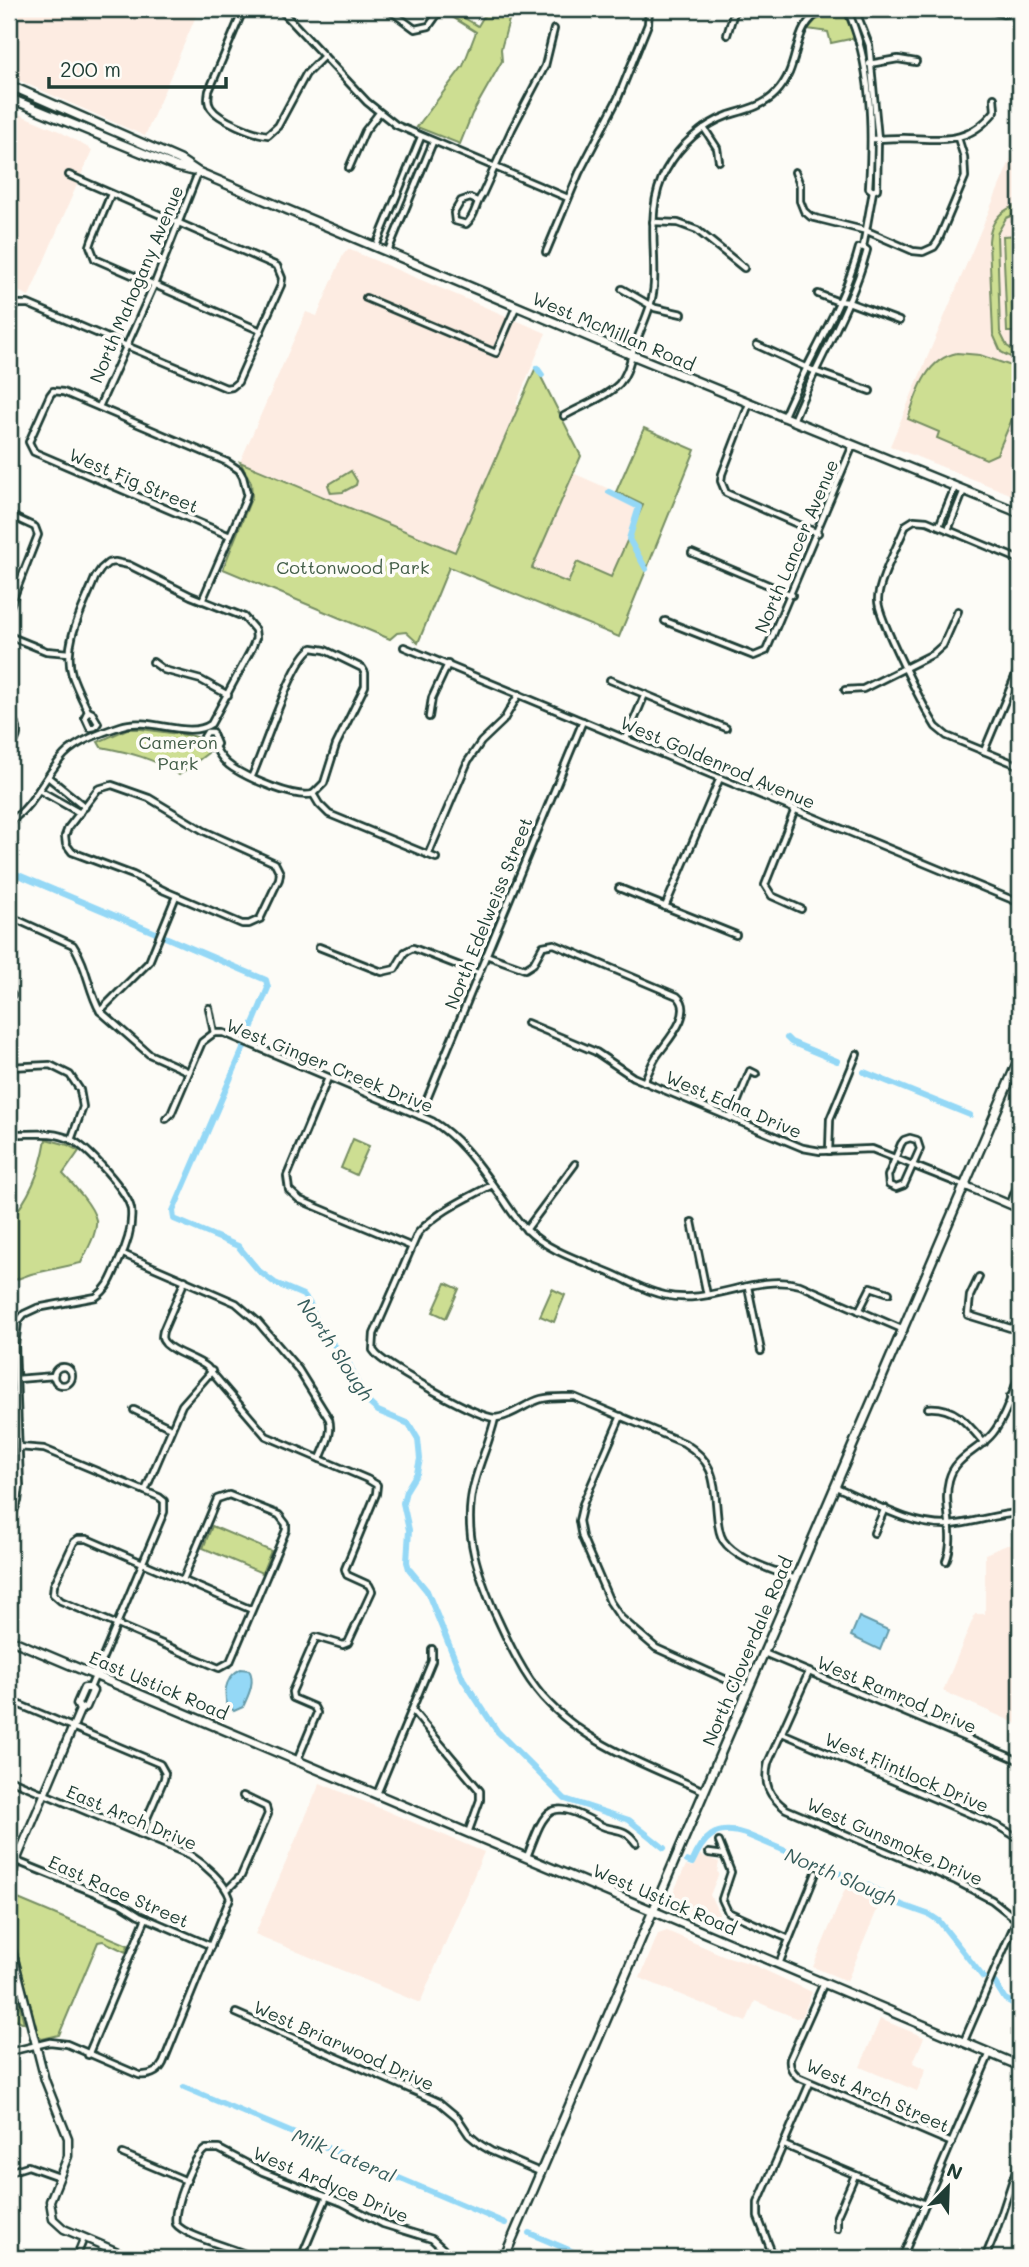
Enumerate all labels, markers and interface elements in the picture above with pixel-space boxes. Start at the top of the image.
scale bar [49,46,226,90]
text: 200 m [60,55,121,82]
street label: North Mahogany Avenue [83,182,189,386]
street label: West McMillan Road [529,286,699,376]
street label: West Fig Street [66,442,202,518]
street label: North Lancer Avenue [749,456,843,636]
park label: Cottonwood Park [276,555,430,579]
street label: West Goldenrod Avenue [617,710,819,814]
park label: Cameron Park [138,730,218,775]
street label: North Edelweiss Street [438,813,538,1013]
street label: West Ginger Creek Drive [223,1012,437,1118]
street label: West Edna Drive [662,1065,806,1143]
water label: North Slough [292,1293,380,1405]
street label: North Cloverdale Road [696,1553,798,1749]
street label: East Ustick Road [86,1645,232,1725]
street label: West Ramrod Drive [814,1650,980,1738]
street label: West Flintlock Drive [821,1727,993,1817]
street label: East Arch Drive [63,1779,201,1855]
street label: West Gunsmoke Drive [803,1791,987,1891]
water label: North Slough [781,1841,901,1911]
street label: East Race Street [45,1849,193,1933]
street label: West Ustick Road [589,1858,741,1940]
street label: West Briarwood Drive [250,1994,438,2096]
street label: West Arch Street [802,2053,954,2137]
water label: Milk Lateral [288,2122,400,2188]
street label: West Ardyce Drive [250,2140,412,2228]
north arrow [914,2152,984,2222]
text: N [943,2157,966,2185]

